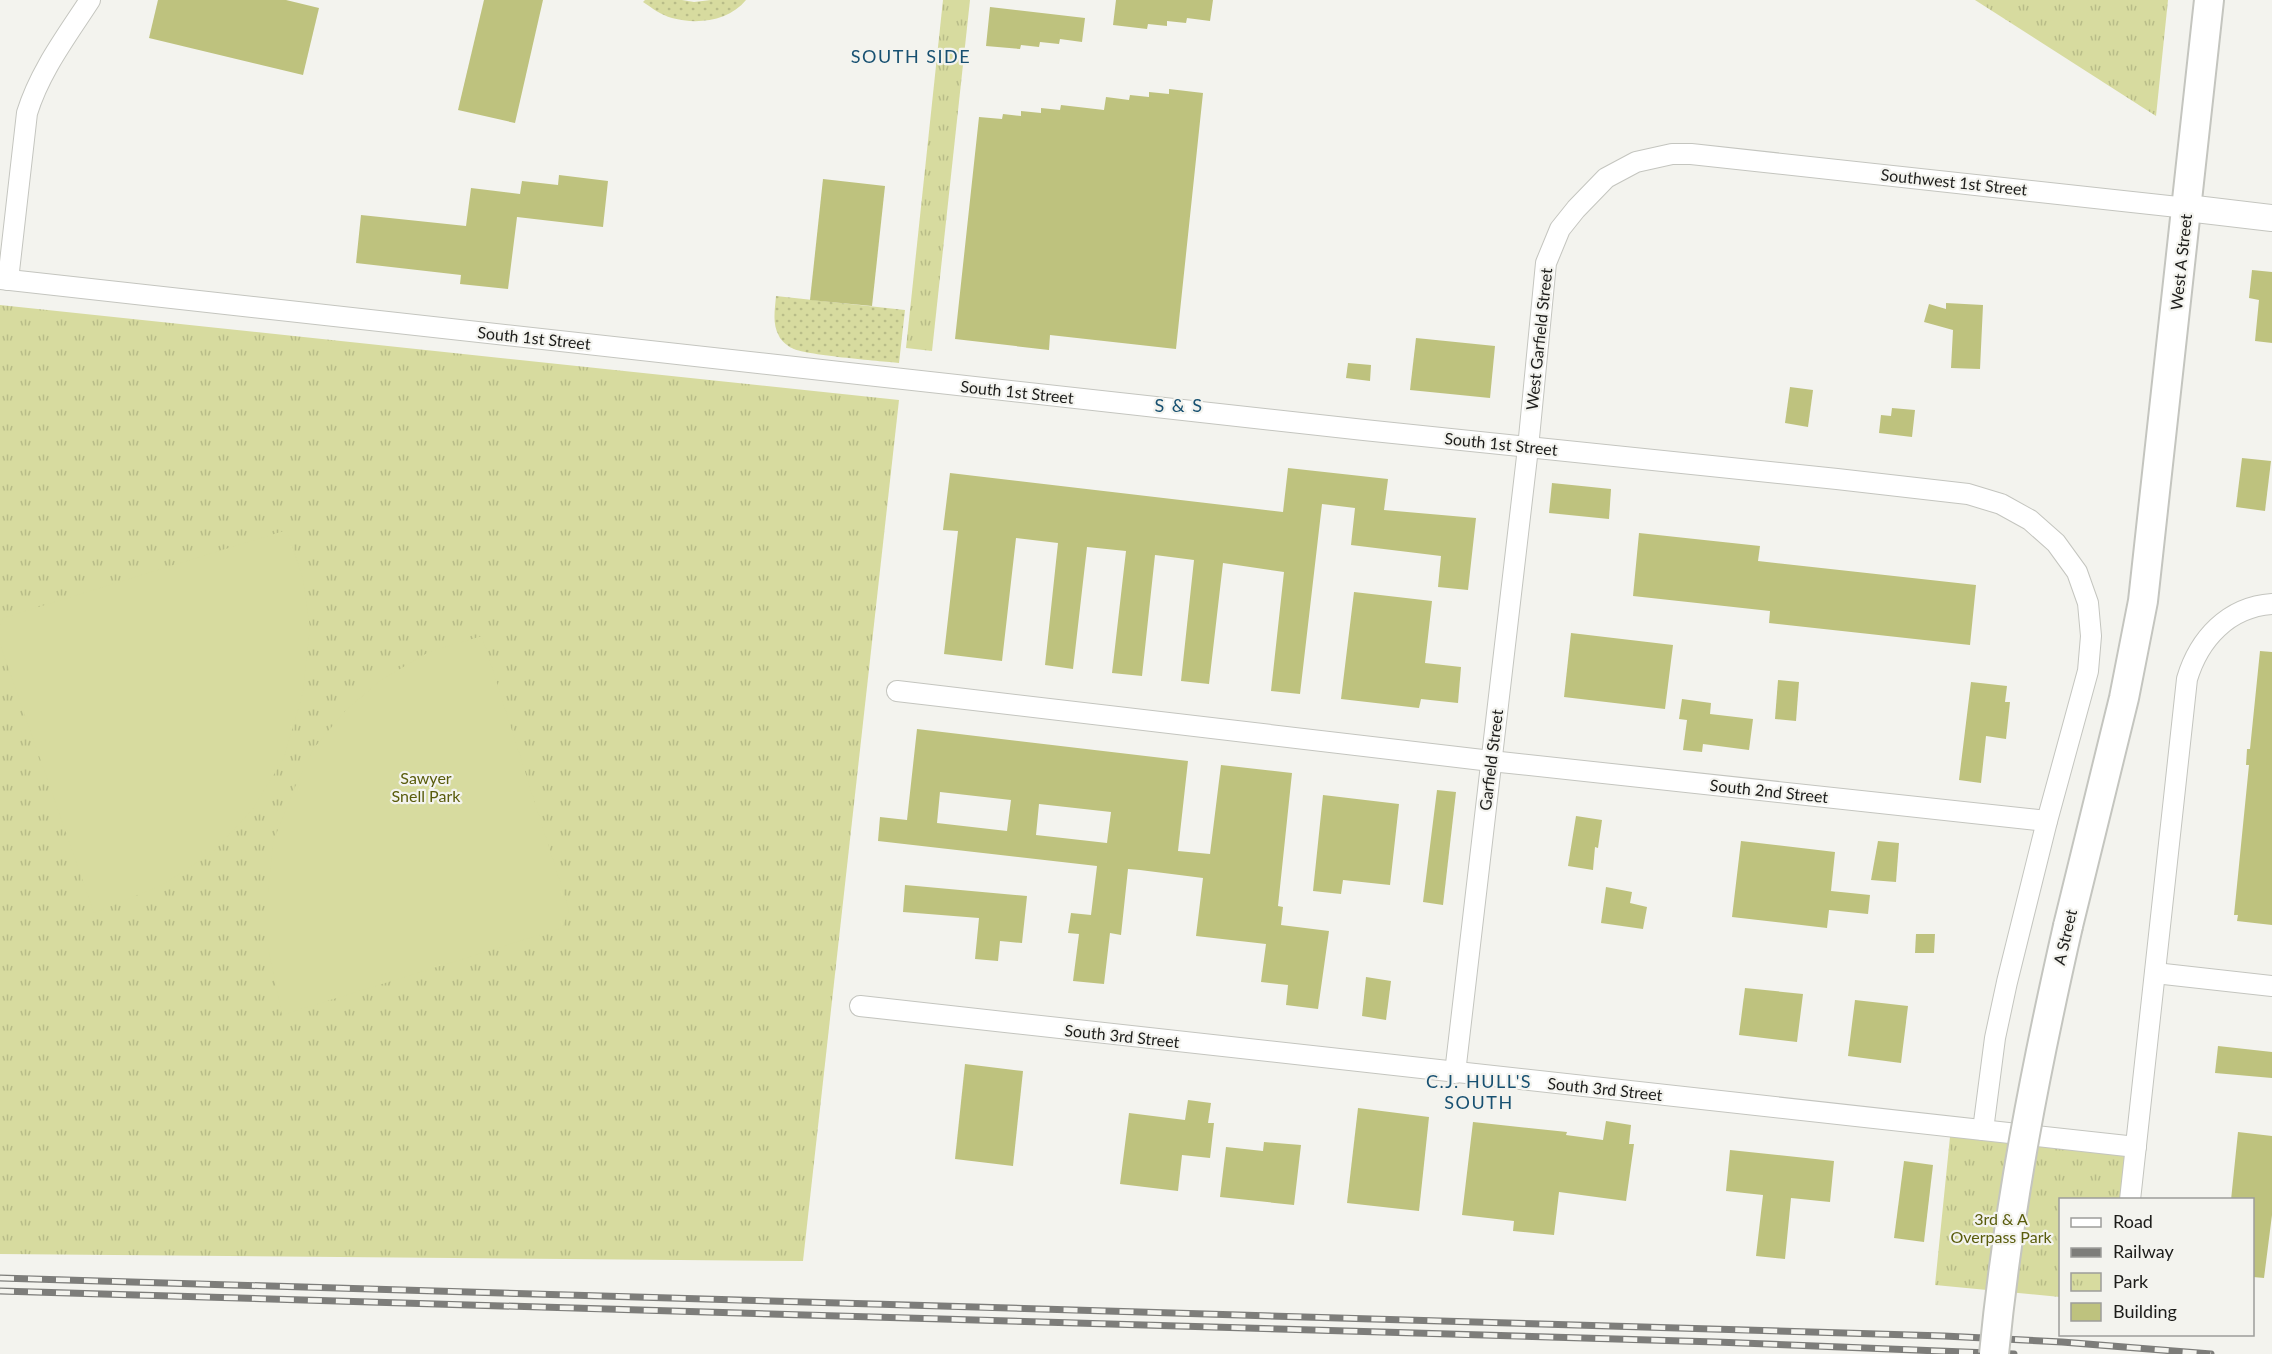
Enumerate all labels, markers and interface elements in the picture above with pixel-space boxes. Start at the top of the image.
district label: SOUTH SIDE [851,45,971,67]
street label: Southwest 1st Street [1880,164,2028,199]
street label: West A Street [2166,213,2195,311]
street label: West Garfield Street [1522,267,1555,411]
street label: South 1st Street [477,322,592,353]
street label: South 1st Street [960,376,1075,407]
district label: S & S [1154,394,1204,416]
street label: South 1st Street [1444,428,1559,459]
street label: Garfield Street [1475,708,1506,812]
park label: Sawyer Snell Park [392,768,461,805]
street label: South 2nd Street [1709,775,1829,806]
street label: A Street [2049,907,2080,967]
street label: South 3rd Street [1064,1020,1181,1051]
district label: C.J. HULL'S SOUTH [1426,1070,1532,1113]
street label: South 3rd Street [1547,1073,1664,1104]
legend [2059,1198,2254,1336]
park label: 3rd & A Overpass Park [1950,1209,2052,1246]
text: Road [2113,1210,2153,1232]
text: Railway [2113,1240,2174,1262]
text: Park [2113,1270,2149,1292]
text: Building [2113,1300,2177,1322]

